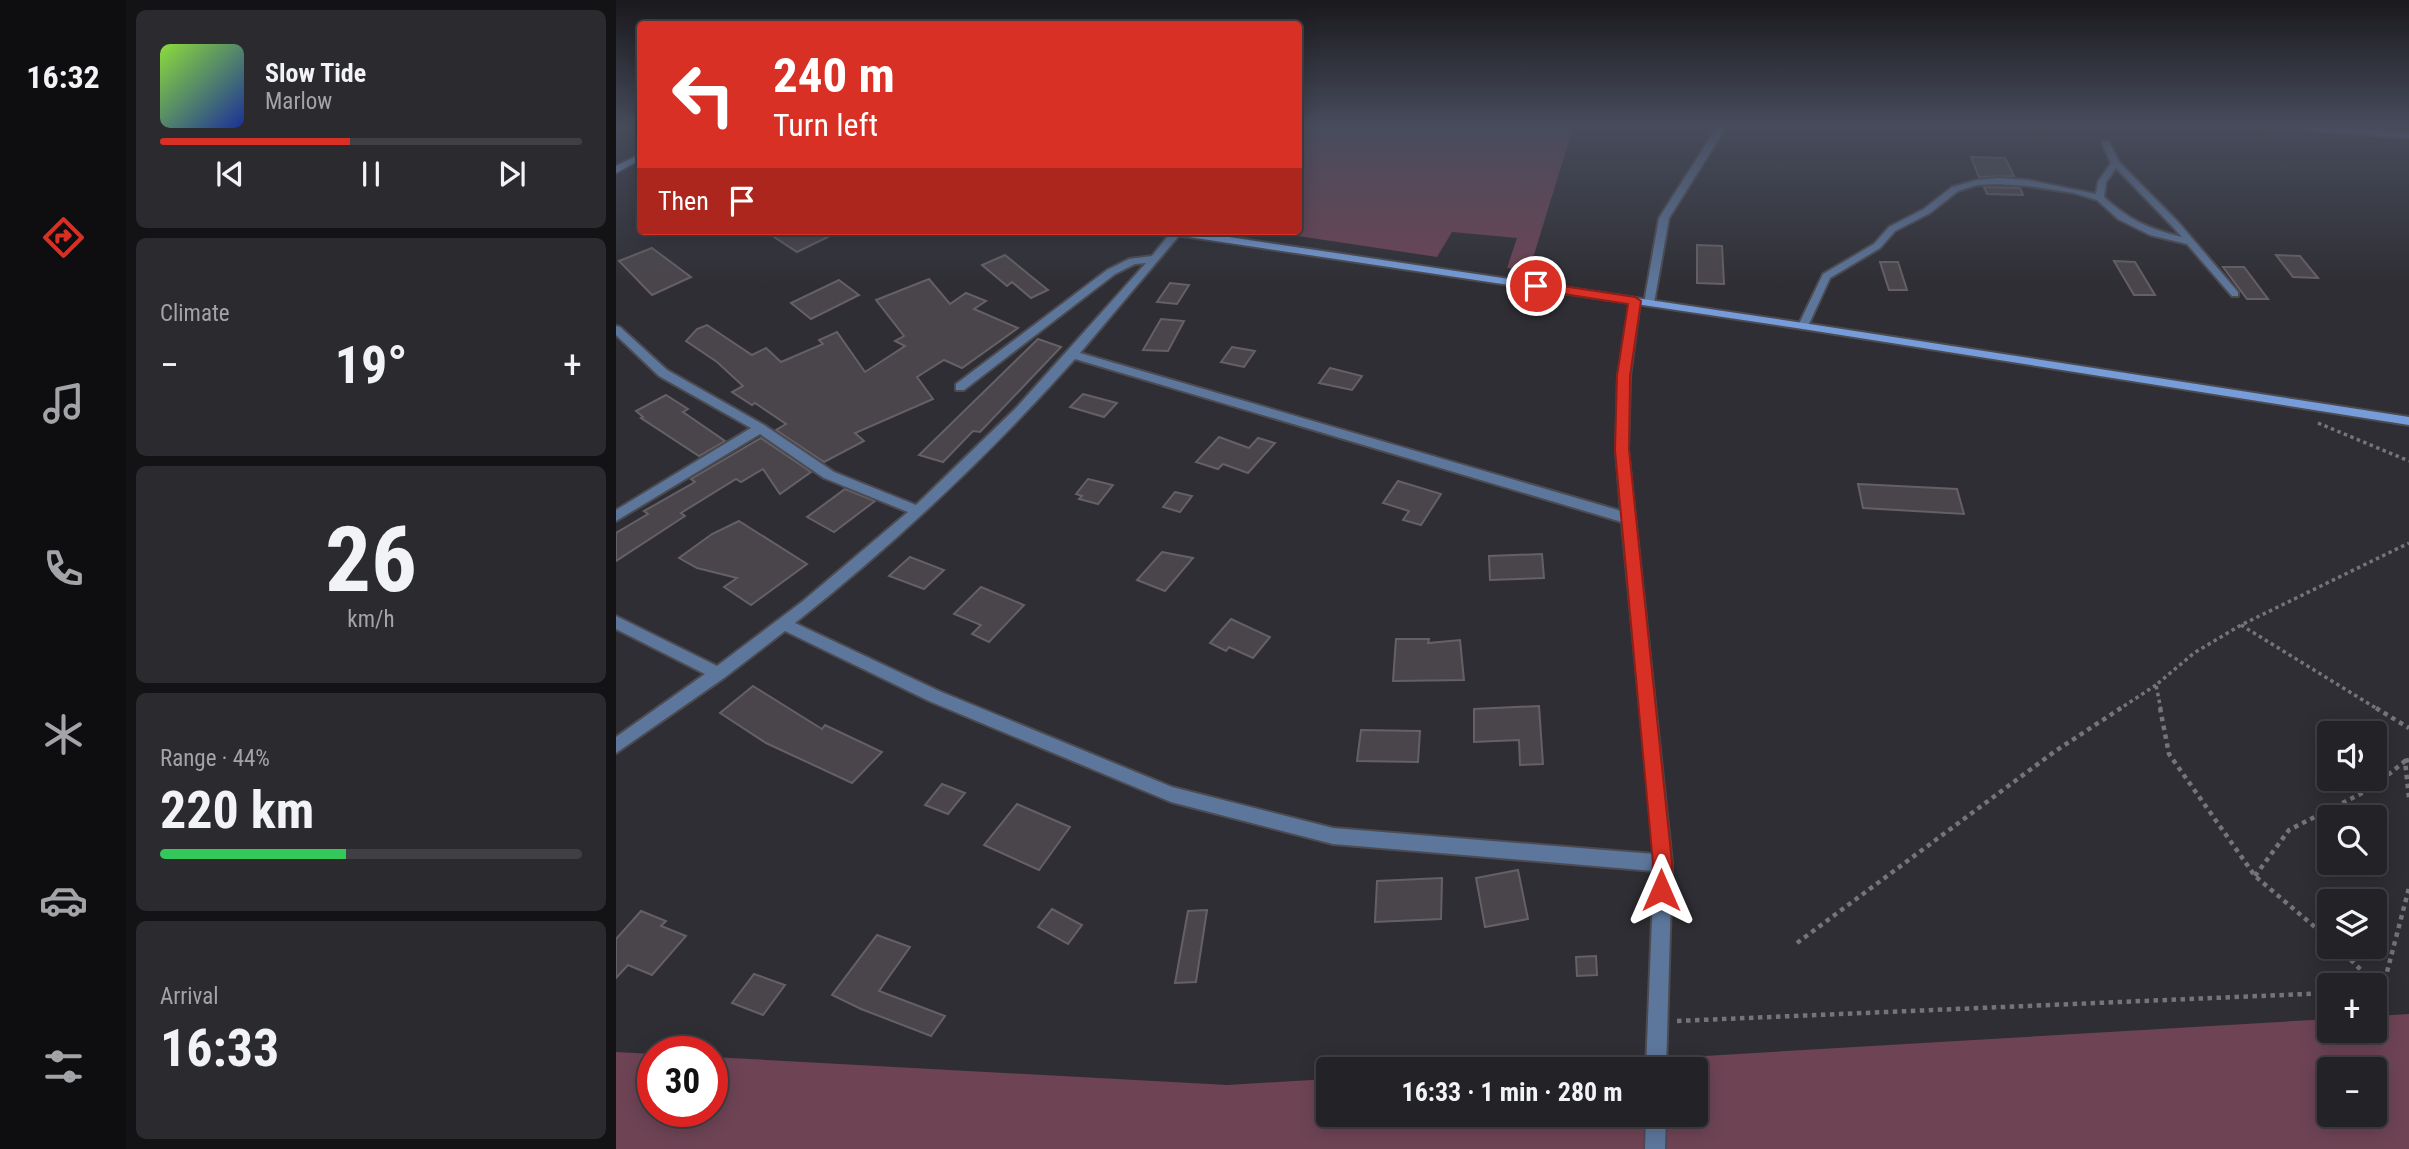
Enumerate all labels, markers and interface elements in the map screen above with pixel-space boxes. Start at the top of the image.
text: 240 m [773,47,895,104]
icon: left [658,49,749,140]
text: 16:32 [26,58,100,96]
text: Slow Tide [265,58,366,88]
text: Marlow [265,88,332,115]
text: Turn left [773,106,878,144]
icon: previous [211,155,249,193]
icon: pause [352,155,390,193]
icon: next [493,155,531,193]
icon: arrive [723,182,761,220]
text: Then [658,186,709,216]
icon: directions [39,213,88,262]
pin [1506,256,1566,316]
icon: arrive [1517,267,1555,305]
text: Climate [160,300,230,327]
text: 19° [335,335,407,396]
text: − [160,343,179,387]
text: + [563,343,582,387]
icon: music [39,379,88,428]
text: 26 [325,507,417,613]
icon: phone [39,544,88,593]
text: km/h [347,606,395,633]
icon: climate [39,710,88,759]
map controls [2317,721,2387,1127]
button: sound [2317,721,2387,791]
text: Range · 44% [160,745,270,772]
text: 220 km [160,780,314,841]
button: search [2317,805,2387,875]
position arrow [1624,853,1698,927]
icon: car [39,876,88,925]
button: layers [2317,889,2387,959]
button: + [2317,973,2387,1043]
text: Arrival [160,983,219,1010]
text: 16:33 [160,1018,279,1079]
speed limit sign: 30 [637,1036,728,1127]
icon: filters [39,1042,88,1091]
button: − [2317,1057,2387,1127]
text: 16:33 · 1 min · 280 m [1402,1077,1622,1107]

